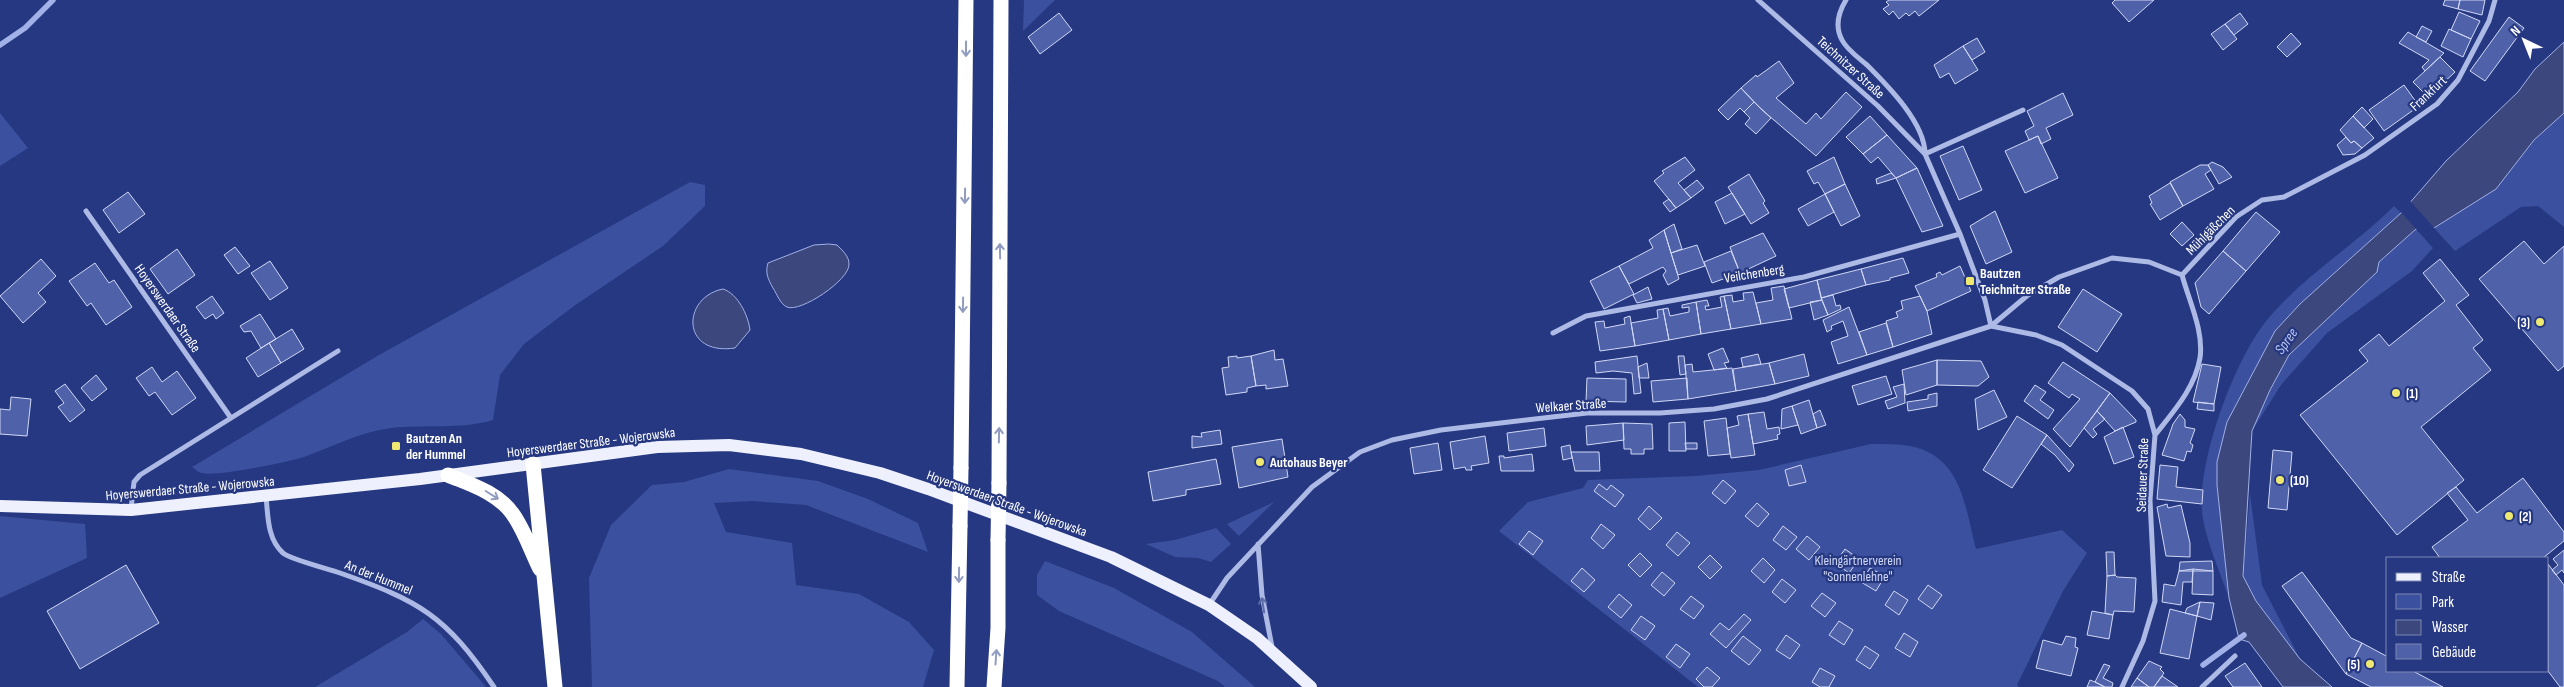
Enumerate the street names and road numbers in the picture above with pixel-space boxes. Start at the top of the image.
street label: Teichnitzer Straße [1813,33,1888,102]
street label: Frankfurt [2406,72,2450,115]
street label: Mühlgäßchen [2182,202,2239,259]
street label: Veilchenberg [1723,260,1786,287]
street label: Hoyerswerdaer Straße [131,261,204,356]
street label: Welkaer Straße [1535,395,1607,416]
street label: Hoyerswerdaer Straße - Wojerowska [506,424,676,461]
street label: Seidauer Straße [2133,438,2152,512]
street label: Hoyerswerdaer Straße - Wojerowska [924,467,1089,540]
street label: Hoyerswerdaer Straße - Wojerowska [105,473,275,504]
street label: An der Hummel [342,556,415,599]

